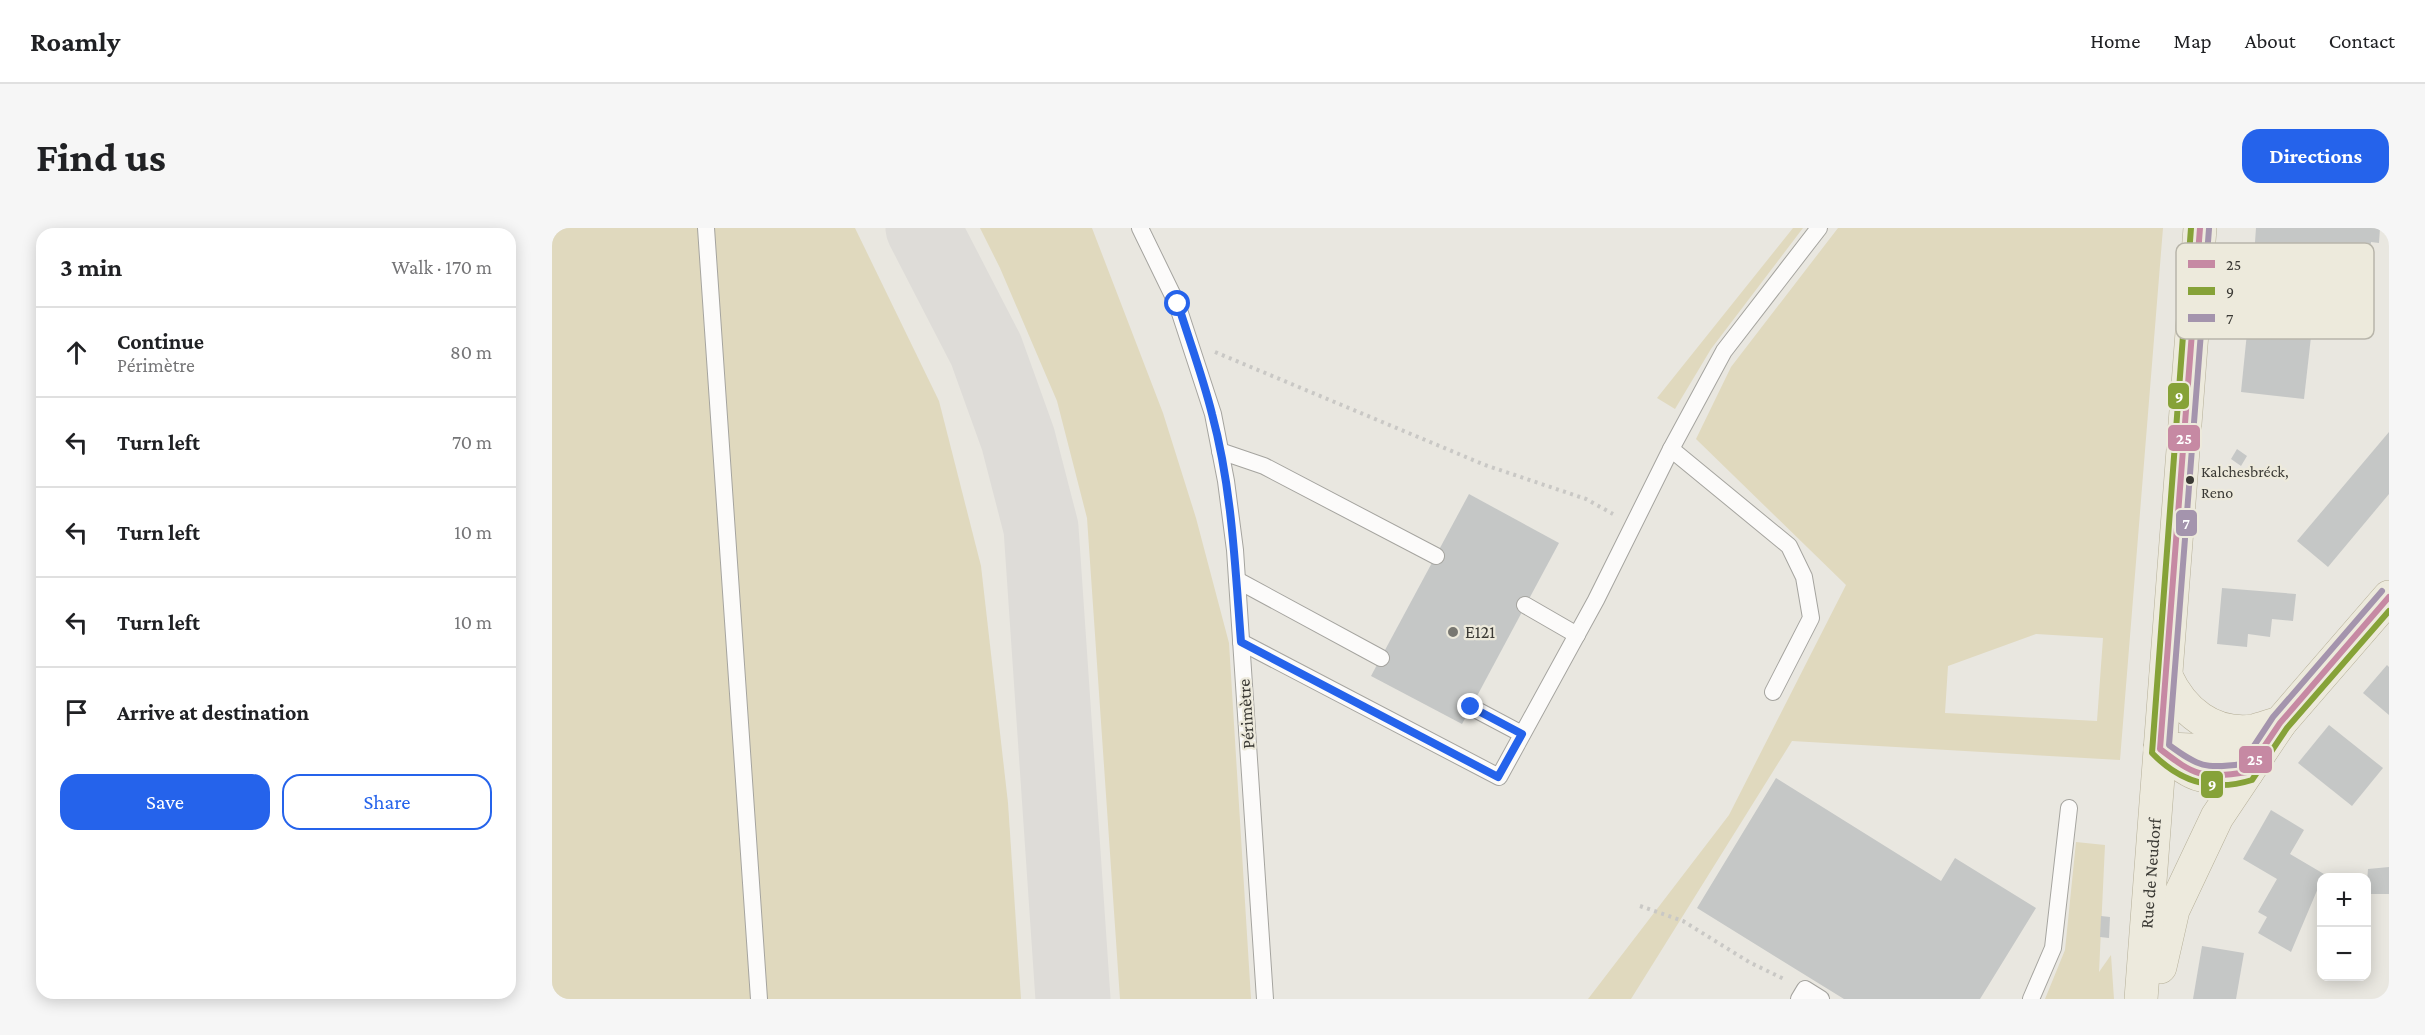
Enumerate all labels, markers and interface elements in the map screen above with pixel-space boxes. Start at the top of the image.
text: Roamly [30,26,120,57]
text: Home [2090,29,2140,53]
text: Map [2173,29,2212,53]
text: About [2245,29,2296,53]
text: Contact [2329,29,2395,53]
button: Directions [2242,129,2389,183]
text: Find us [36,133,166,180]
legend [2176,243,2374,339]
text: 3 min [60,253,122,282]
text: Walk · 170 m [391,256,492,278]
text: 25 [2226,256,2241,273]
text: 9 [2226,283,2234,300]
route start [1164,290,1190,316]
text: 7 [2226,310,2234,327]
text: Continue [117,329,204,354]
icon: ahead [60,336,93,369]
text: 80 m [450,341,492,363]
text: Périmètre [117,354,195,376]
line badge: 9 [2167,382,2190,410]
text: 9 [2175,388,2183,405]
line badge: 25 [2167,424,2201,452]
icon: left [60,426,93,459]
text: Turn left [117,430,200,455]
text: 25 [2176,430,2192,447]
text: 70 m [452,431,492,453]
place label: Kalchesbréck, Reno [2201,463,2289,501]
marker: Kalchesbréck, Reno [2184,474,2196,486]
line badge: 7 [2175,509,2198,537]
text: 7 [2182,515,2190,532]
icon: left [60,516,93,549]
text: Turn left [117,520,200,545]
text: 10 m [454,521,492,543]
icon: left [60,606,93,639]
text: Turn left [117,610,200,635]
text: 10 m [454,611,492,633]
place label: E121 [1465,622,1495,642]
marker: E121 [1446,625,1460,639]
street label: Périmètre [1234,678,1258,750]
route end [1457,693,1483,719]
icon: arrive [60,696,93,729]
text: Arrive at destination [117,700,309,725]
line badge: 25 [2238,745,2273,774]
text: 25 [2247,751,2263,768]
line badge: 9 [2200,770,2224,799]
button: Save [60,774,270,830]
button: Share [282,774,492,830]
text: 9 [2208,776,2216,793]
street label: Rue de Neudorf [2136,816,2165,929]
map controls [2317,873,2371,981]
button: + [2317,873,2371,927]
button: − [2317,927,2371,981]

